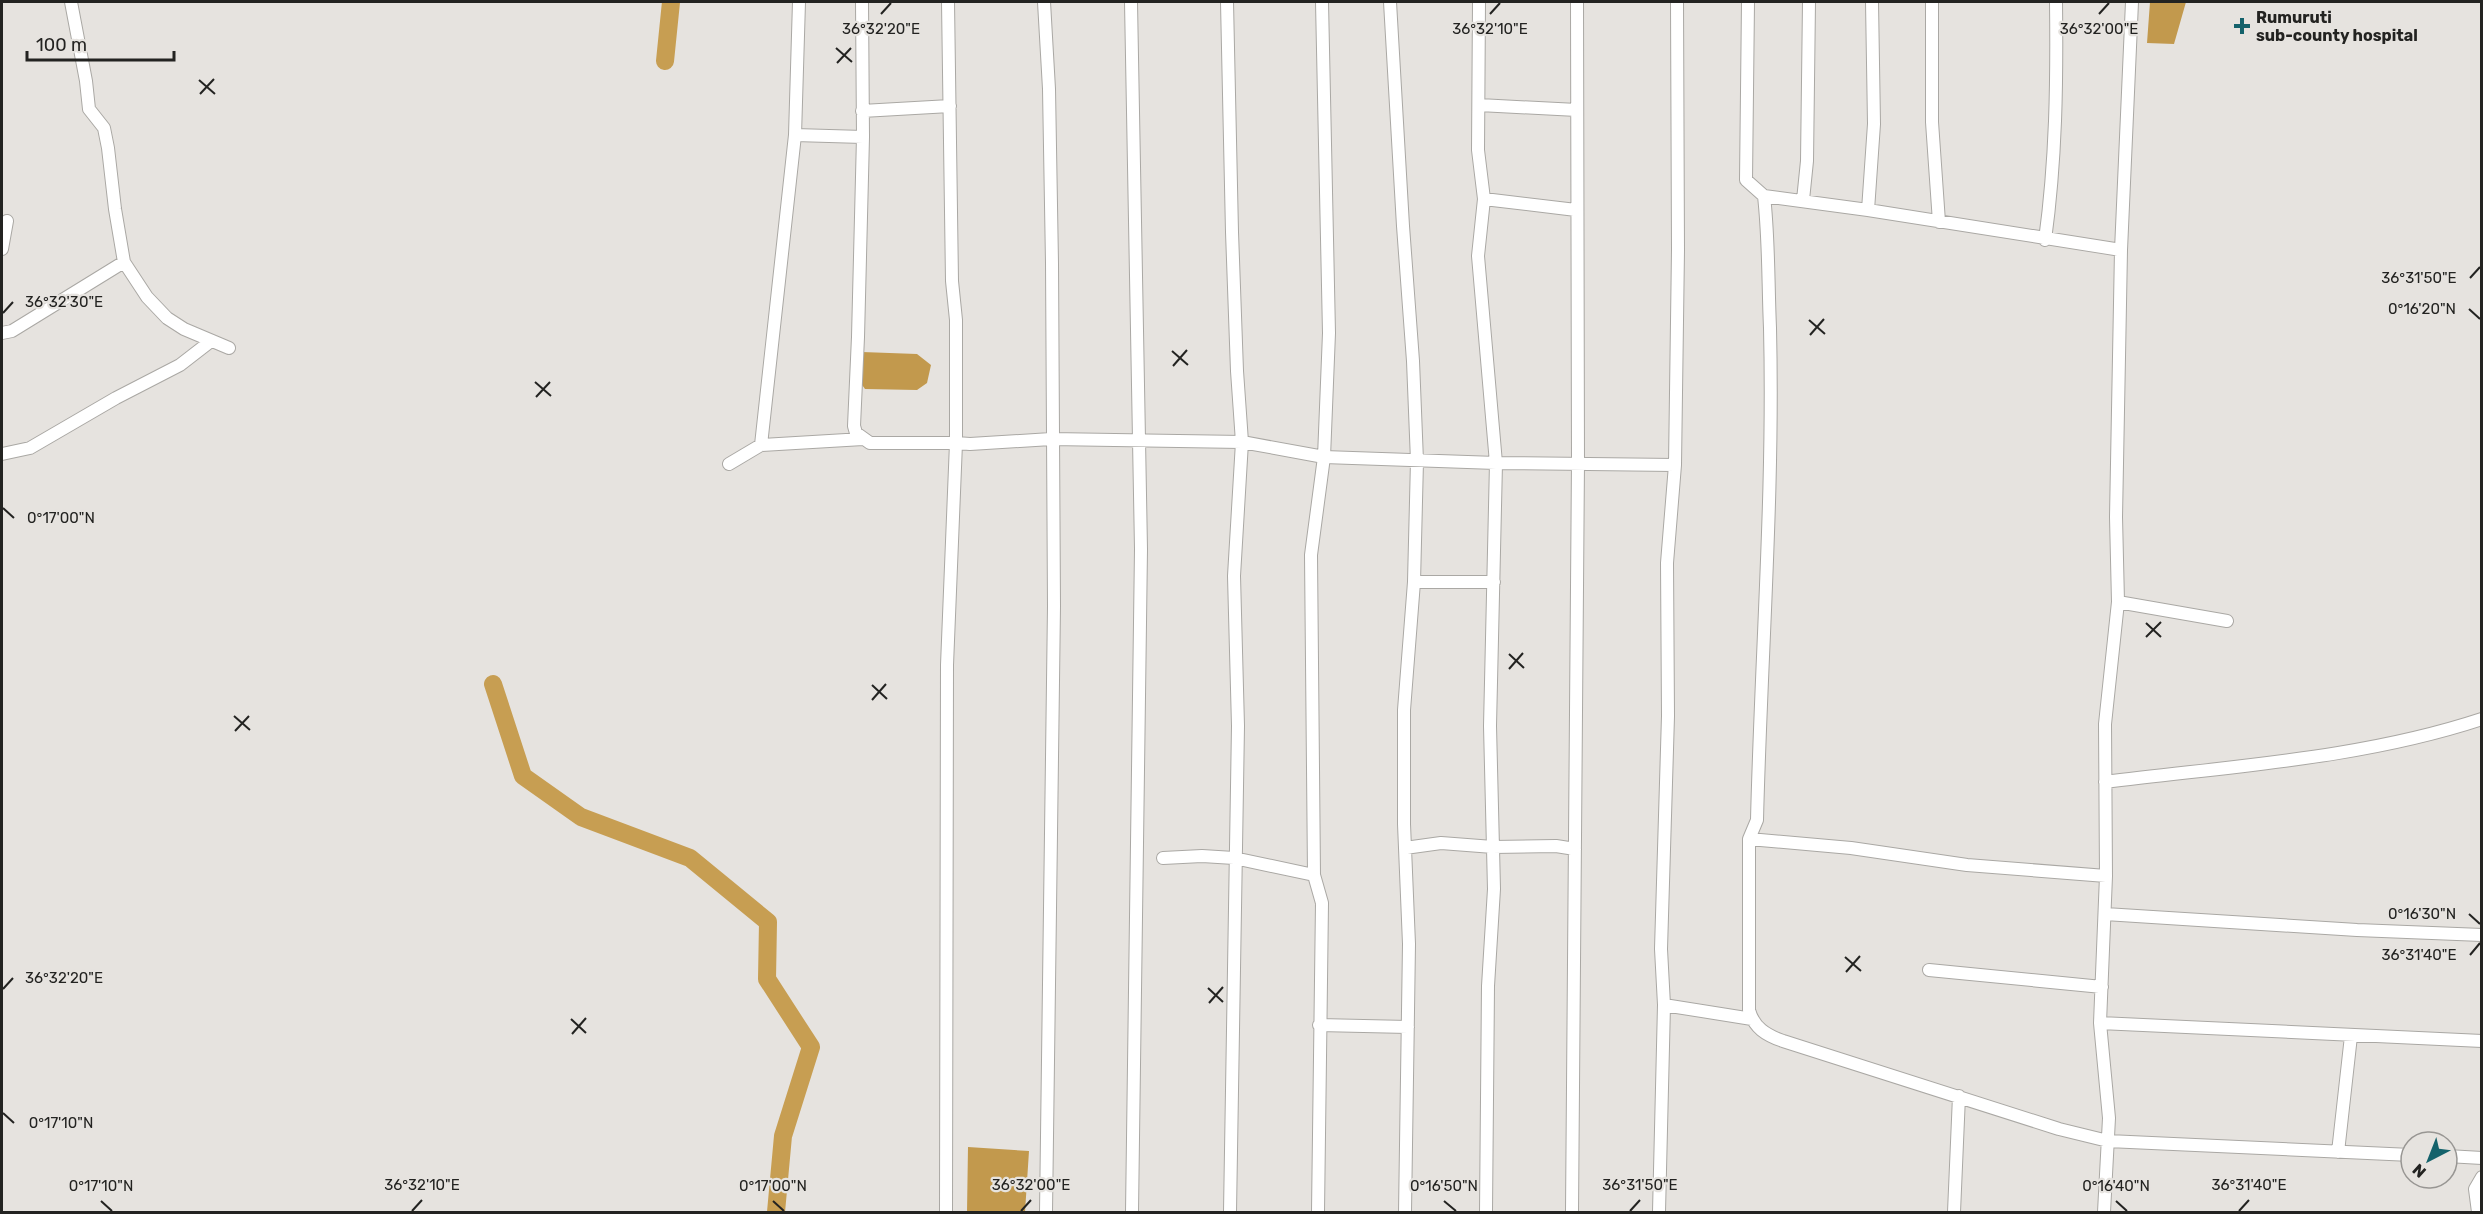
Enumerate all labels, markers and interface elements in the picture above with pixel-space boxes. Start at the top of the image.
place label: Rumuruti sub-county hospital [2256,8,2418,45]
marker: Rumuruti sub-county hospital [2233,17,2251,35]
text: 36°32'20"E [842,20,920,38]
text: 36°32'10"E [1452,20,1528,38]
text: 36°32'00"E [2060,20,2138,38]
scale bar [27,24,174,62]
text: 100 m [36,34,87,56]
text: 36°31'50"E [2381,269,2457,287]
text: 36°32'30"E [25,293,103,311]
text: 0°16'20"N [2388,300,2456,318]
text: 0°17'00"N [27,509,95,527]
text: 0°16'30"N [2388,905,2456,923]
text: 36°31'40"E [2381,946,2457,964]
text: 36°32'20"E [25,969,103,987]
text: 0°17'10"N [29,1114,93,1132]
north arrow [2399,1130,2459,1190]
text: N [2409,1160,2430,1182]
text: 36°32'10"E [384,1176,460,1194]
text: 36°32'00"E [992,1176,1070,1194]
text: 36°31'50"E [1602,1176,1678,1194]
text: 36°31'40"E [2211,1176,2287,1194]
text: 0°17'10"N [69,1177,133,1195]
text: 0°17'00"N [739,1177,807,1195]
text: 0°16'50"N [1410,1177,1478,1195]
text: 0°16'40"N [2082,1177,2150,1195]

